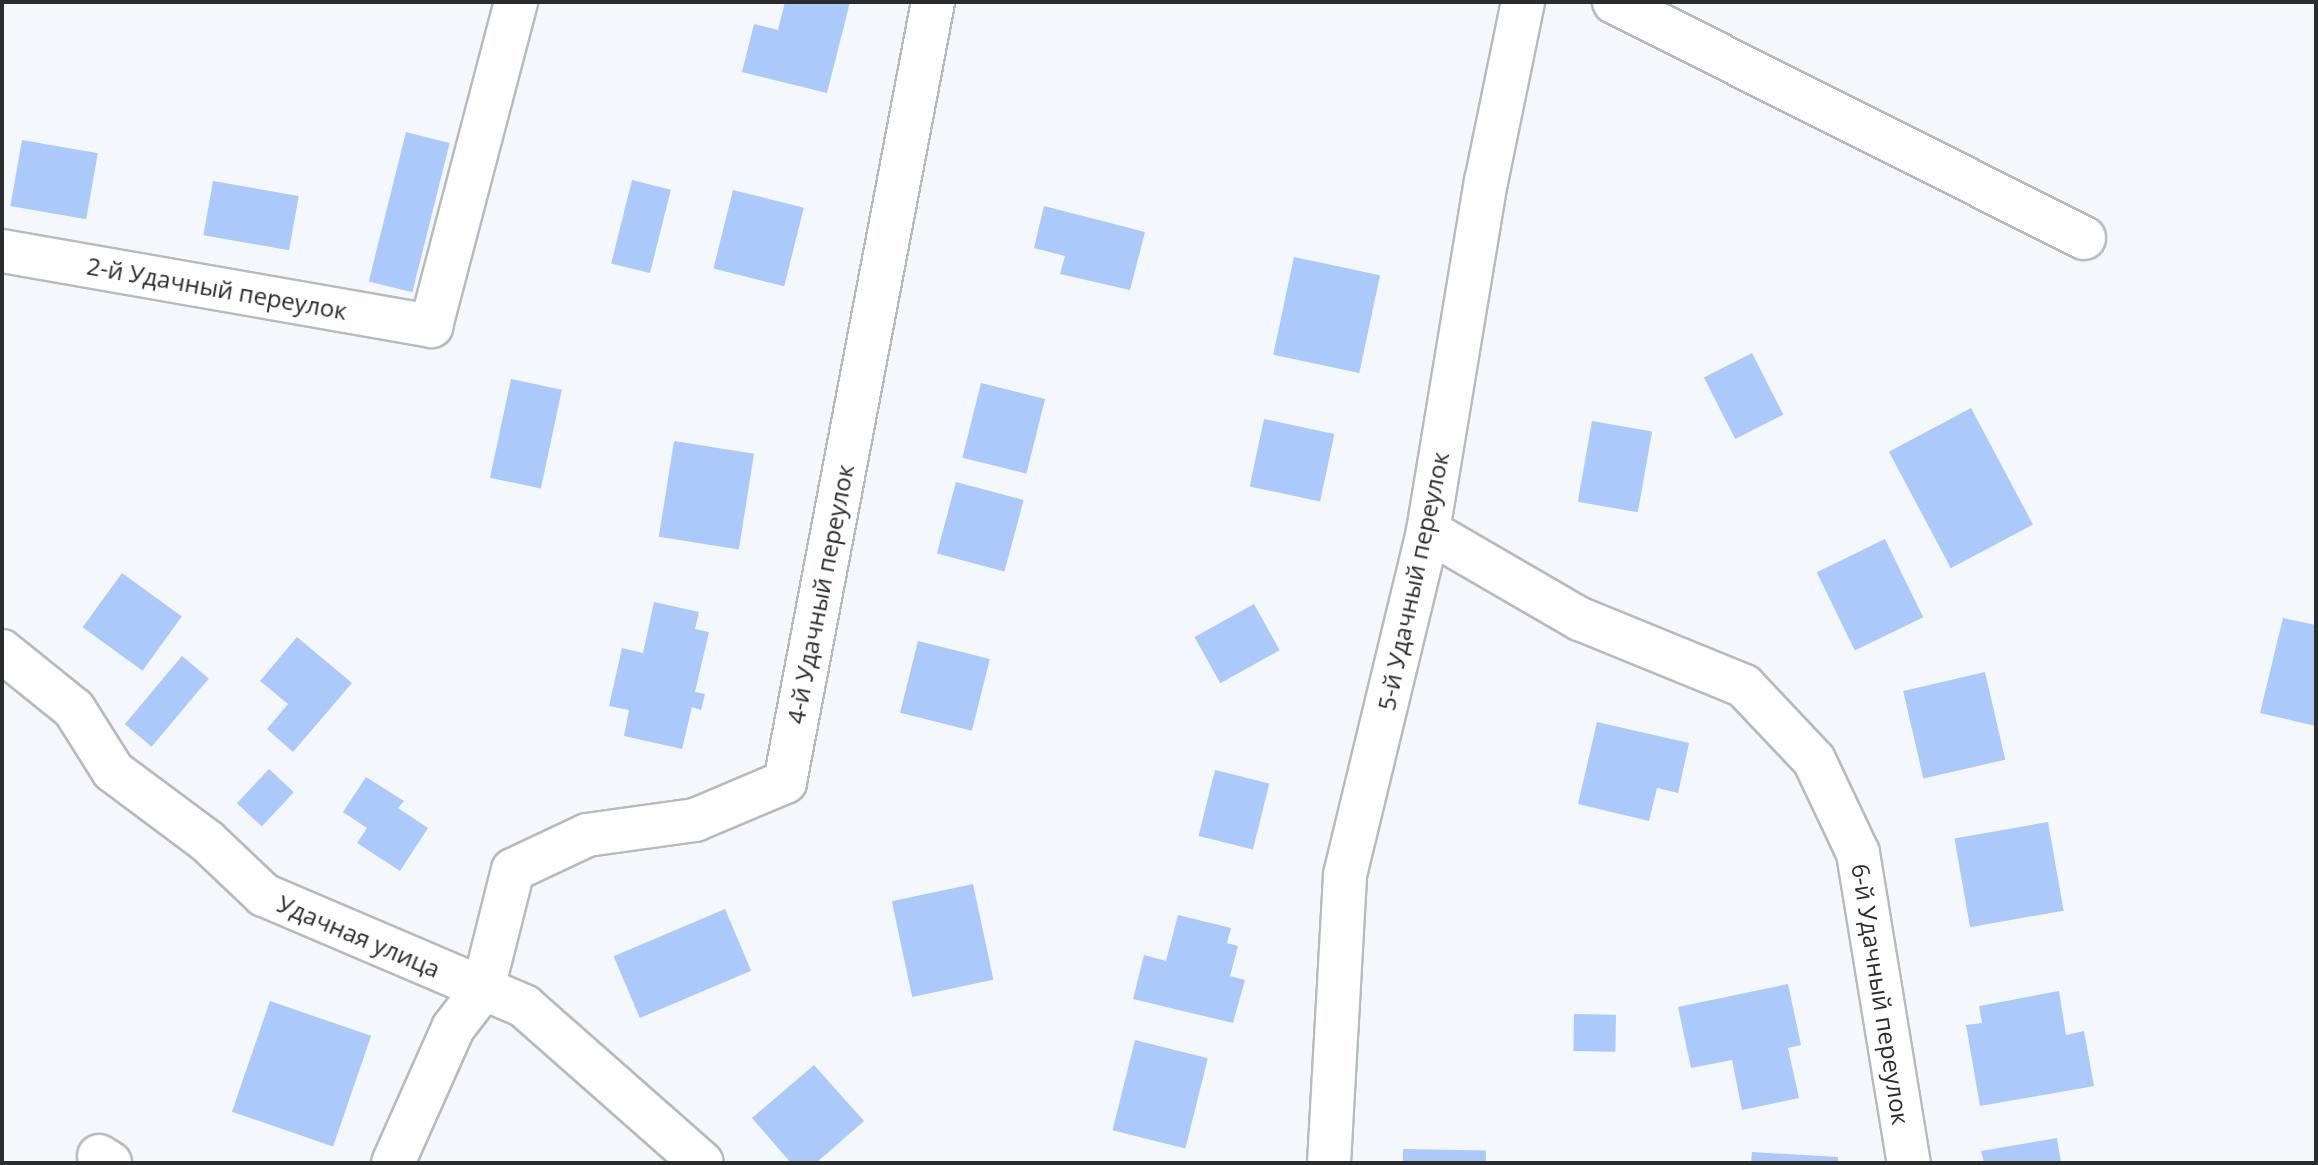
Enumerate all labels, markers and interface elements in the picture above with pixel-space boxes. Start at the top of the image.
street label: 2-й Удачный переулок [85,251,349,325]
street label: 5-й Удачный переулок [1372,449,1454,713]
street label: 4-й Удачный переулок [781,462,859,726]
street label: 6-й Удачный переулок [1846,862,1916,1126]
street label: Удачная улица [273,889,445,983]

